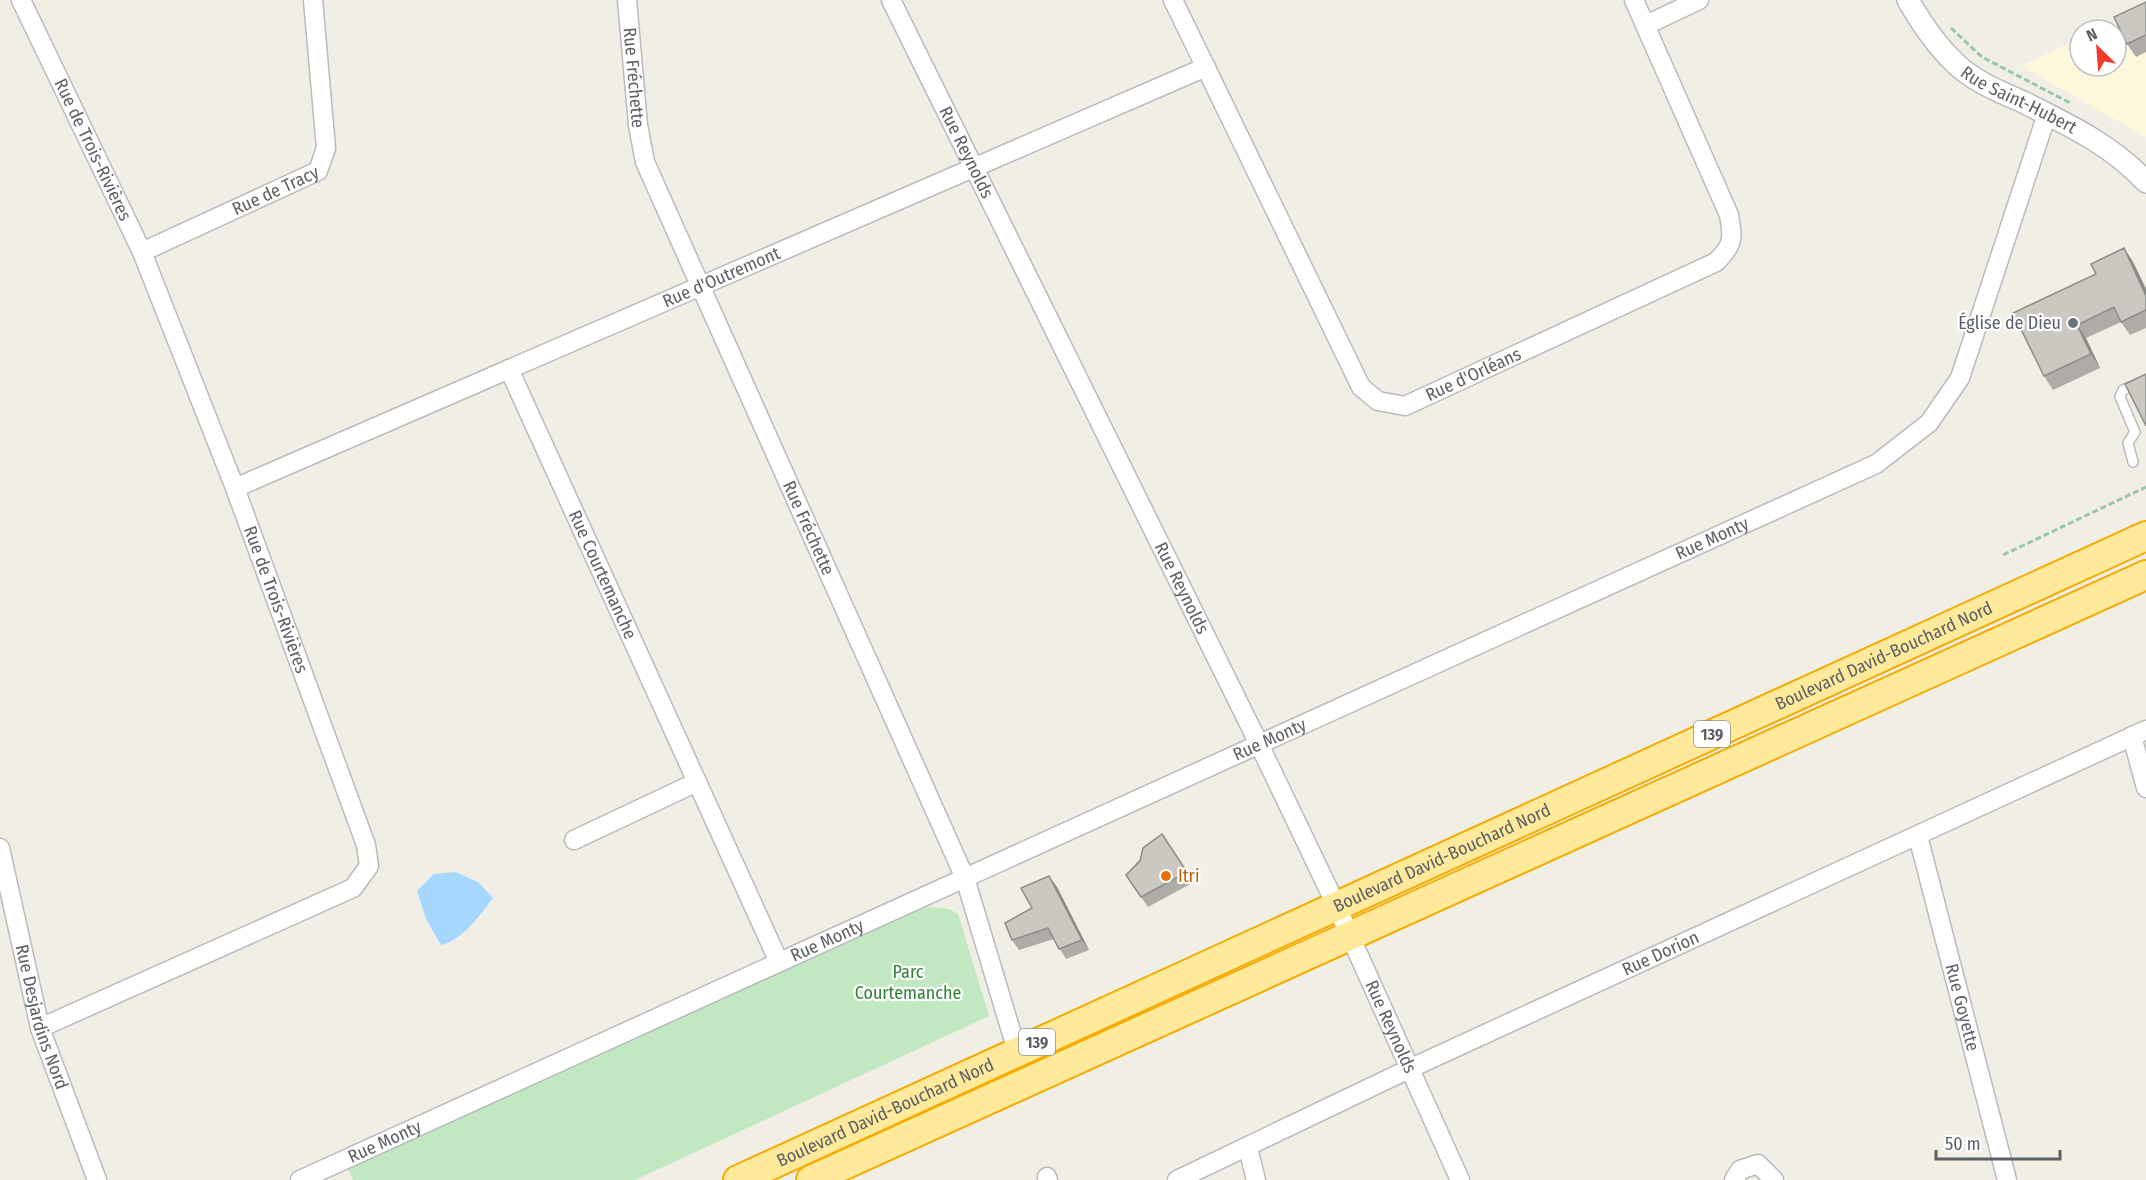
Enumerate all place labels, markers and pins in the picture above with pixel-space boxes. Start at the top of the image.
place label: Église de Dieu [1958,311,2061,334]
marker: Église de Dieu [2066,316,2080,330]
place label: Itri [1178,865,1199,887]
marker: Itri [1159,869,1173,883]

